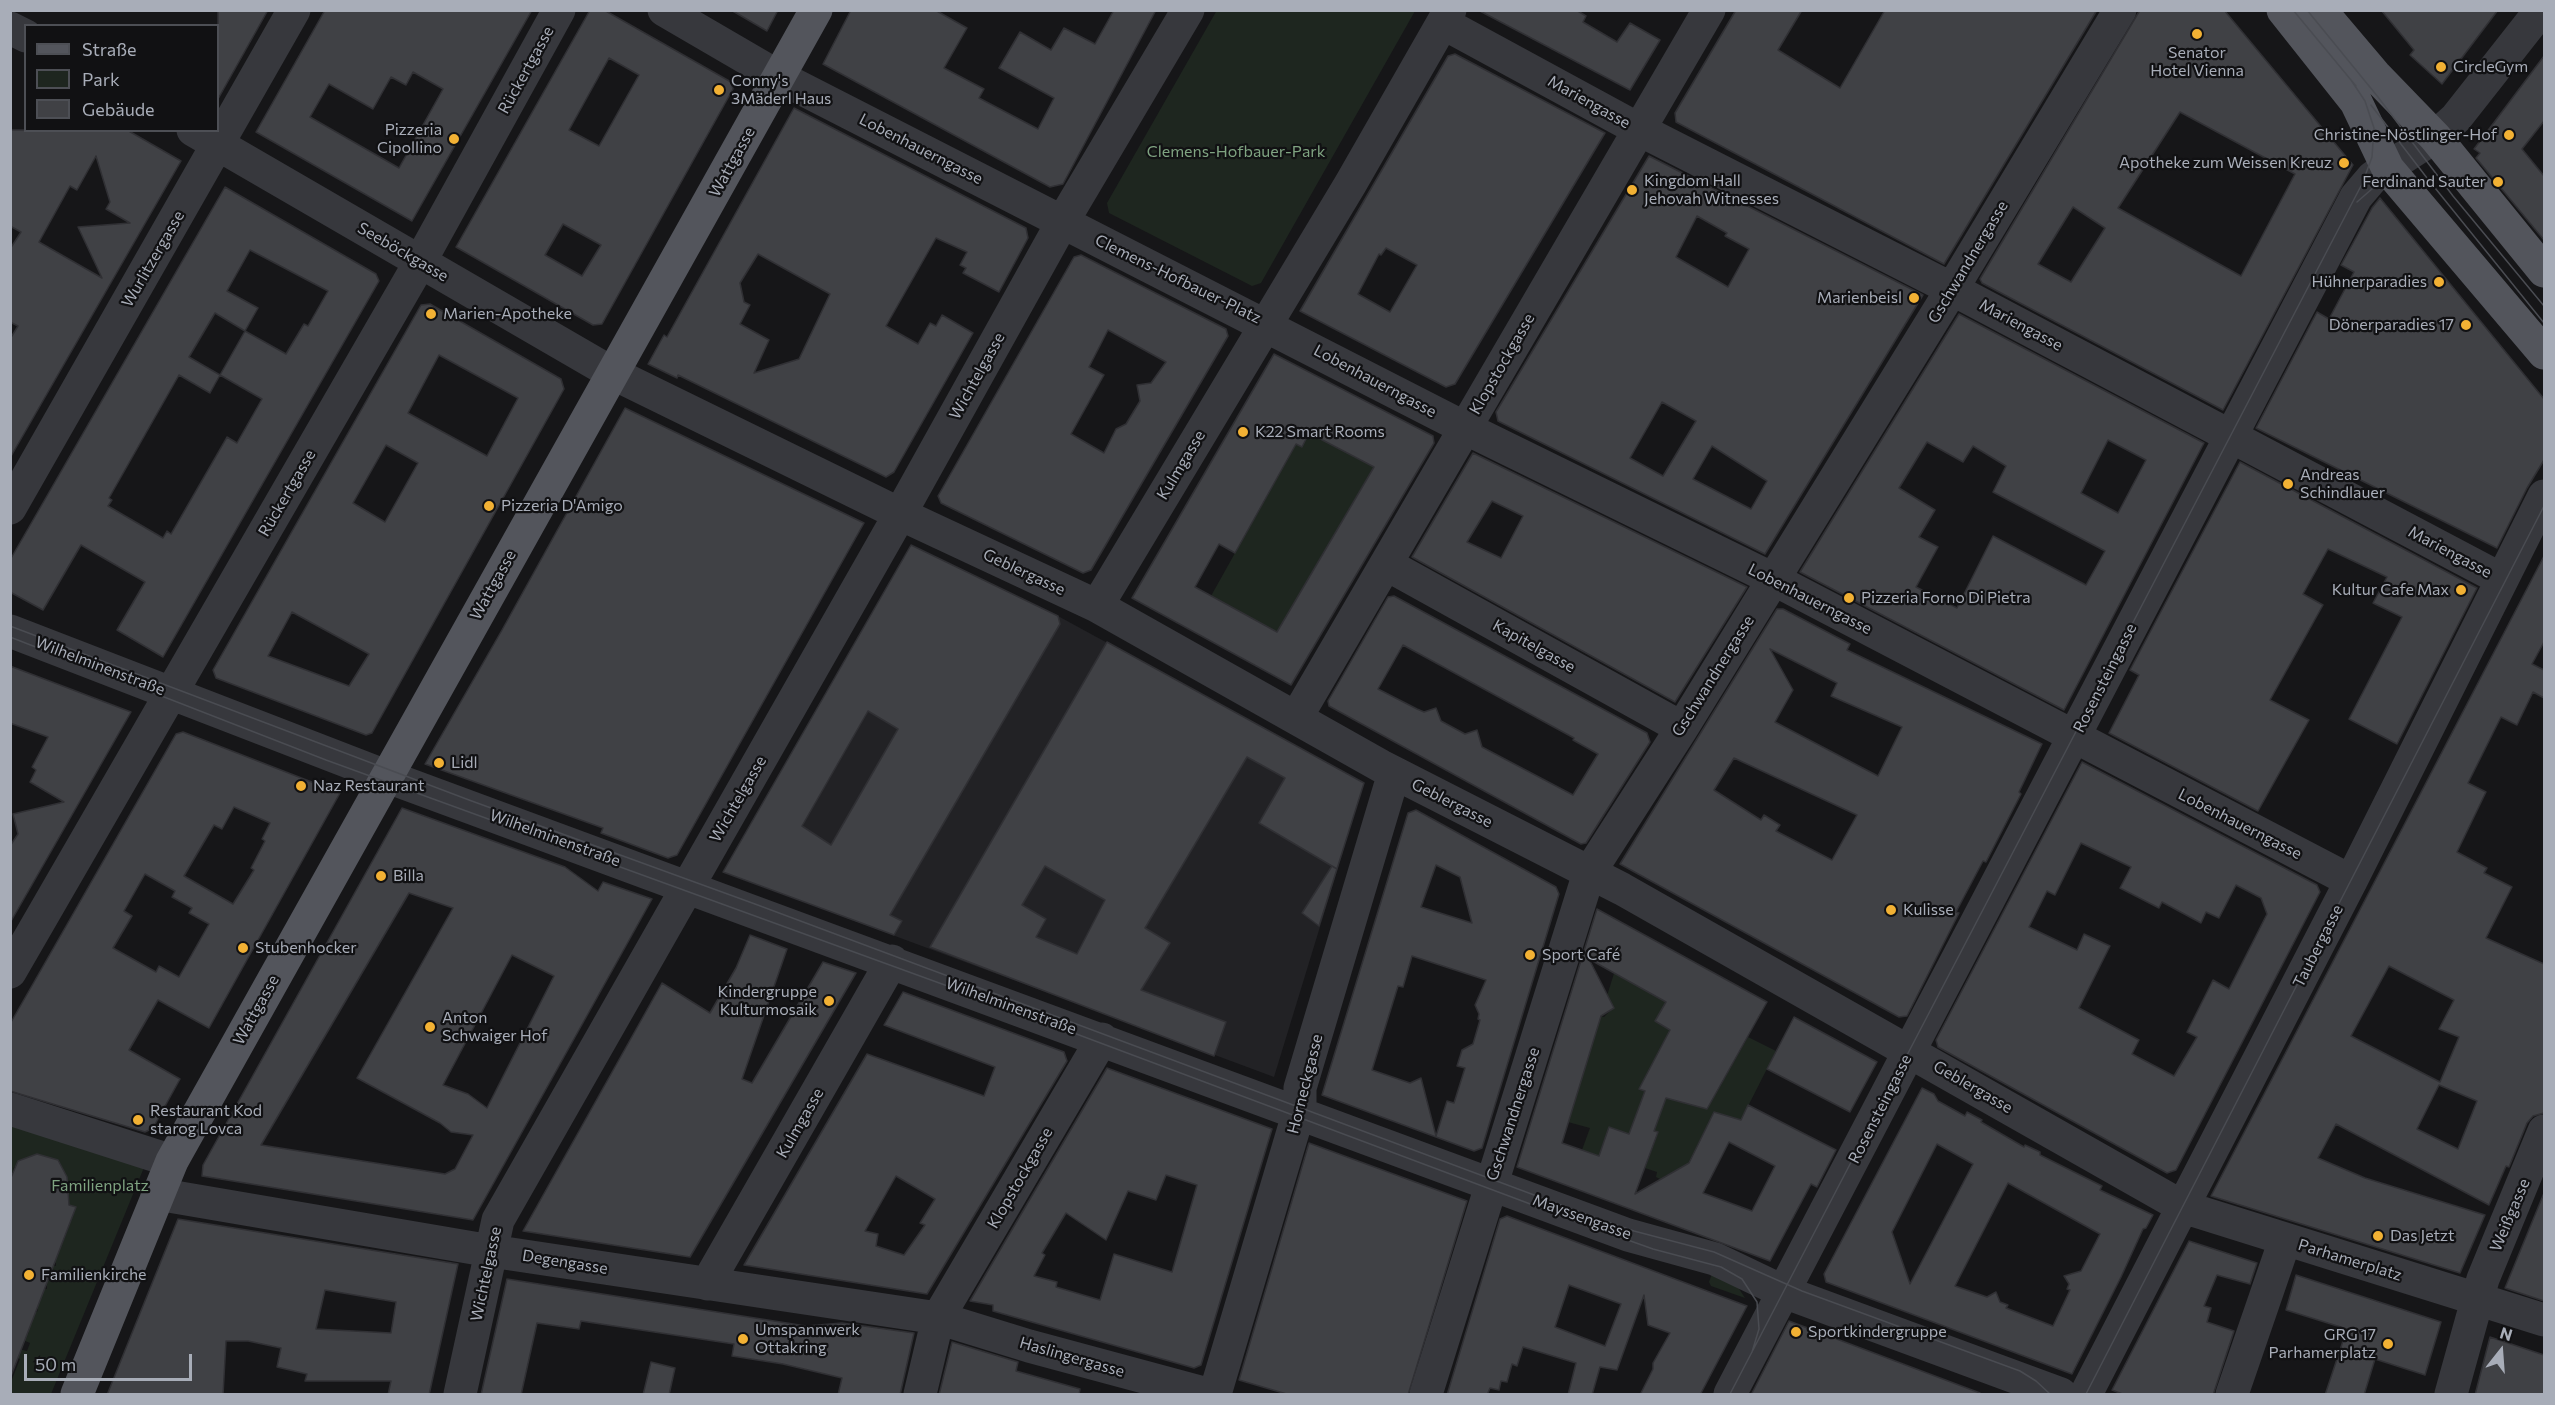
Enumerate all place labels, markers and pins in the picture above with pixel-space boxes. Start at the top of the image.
marker: Senator Hotel Vienna [2190,27,2204,41]
place label: Senator Hotel Vienna [2150,43,2244,81]
place label: CircleGym [2453,57,2528,77]
marker: CircleGym [2434,60,2448,74]
place label: Conny's 3Mäderl Haus [731,71,831,109]
marker: Conny's 3Mäderl Haus [712,83,726,97]
place label: Pizzeria Cipollino [377,120,442,158]
place label: Christine-Nöstlinger-Hof [2314,125,2497,145]
marker: Christine-Nöstlinger-Hof [2502,128,2516,142]
marker: Pizzeria Cipollino [447,132,461,146]
place label: Apotheke zum Weissen Kreuz [2119,153,2332,173]
marker: Apotheke zum Weissen Kreuz [2337,156,2351,170]
place label: Kingdom Hall Jehovah Witnesses [1644,171,1779,209]
place label: Ferdinand Sauter [2362,172,2486,192]
marker: Ferdinand Sauter [2491,175,2505,189]
marker: Kingdom Hall Jehovah Witnesses [1625,183,1639,197]
place label: Hühnerparadies [2311,272,2427,292]
marker: Hühnerparadies [2432,275,2446,289]
place label: Marienbeisl [1817,288,1902,308]
marker: Marienbeisl [1907,291,1921,305]
place label: Marien-Apotheke [443,304,572,324]
marker: Marien-Apotheke [424,307,438,321]
place label: Dönerparadies 17 [2329,315,2454,335]
marker: Dönerparadies 17 [2459,318,2473,332]
place label: K22 Smart Rooms [1255,422,1385,442]
marker: K22 Smart Rooms [1236,425,1250,439]
place label: Andreas Schindlauer [2300,465,2385,503]
marker: Andreas Schindlauer [2281,477,2295,491]
place label: Pizzeria D'Amigo [501,496,623,516]
marker: Pizzeria D'Amigo [482,499,496,513]
place label: Kultur Cafe Max [2332,580,2449,600]
marker: Kultur Cafe Max [2454,583,2468,597]
place label: Pizzeria Forno Di Pietra [1861,588,2031,608]
marker: Pizzeria Forno Di Pietra [1842,591,1856,605]
place label: Lidl [451,753,478,773]
marker: Lidl [432,756,446,770]
place label: Naz Restaurant [313,776,425,796]
marker: Naz Restaurant [294,779,308,793]
place label: Billa [393,866,424,886]
marker: Billa [374,869,388,883]
place label: Kulisse [1903,900,1954,920]
marker: Kulisse [1884,903,1898,917]
place label: Stubenhocker [255,938,357,958]
marker: Stubenhocker [236,941,250,955]
place label: Sport Café [1542,945,1620,965]
marker: Sport Café [1523,948,1537,962]
place label: Kindergruppe Kulturmosaik [718,982,817,1020]
marker: Kindergruppe Kulturmosaik [822,994,836,1008]
place label: Anton Schwaiger Hof [442,1008,548,1046]
marker: Anton Schwaiger Hof [423,1020,437,1034]
place label: Restaurant Kod starog Lovca [150,1101,262,1139]
marker: Restaurant Kod starog Lovca [131,1113,145,1127]
place label: Das Jetzt [2390,1226,2455,1246]
marker: Das Jetzt [2371,1229,2385,1243]
place label: Familienkirche [41,1265,146,1285]
marker: Familienkirche [22,1268,36,1282]
place label: Umspannwerk Ottakring [755,1320,860,1358]
place label: Sportkindergruppe [1808,1322,1947,1342]
marker: Sportkindergruppe [1789,1325,1803,1339]
place label: GRG 17 Parhamerplatz [2268,1325,2376,1363]
marker: Umspannwerk Ottakring [736,1332,750,1346]
marker: GRG 17 Parhamerplatz [2381,1337,2395,1351]

